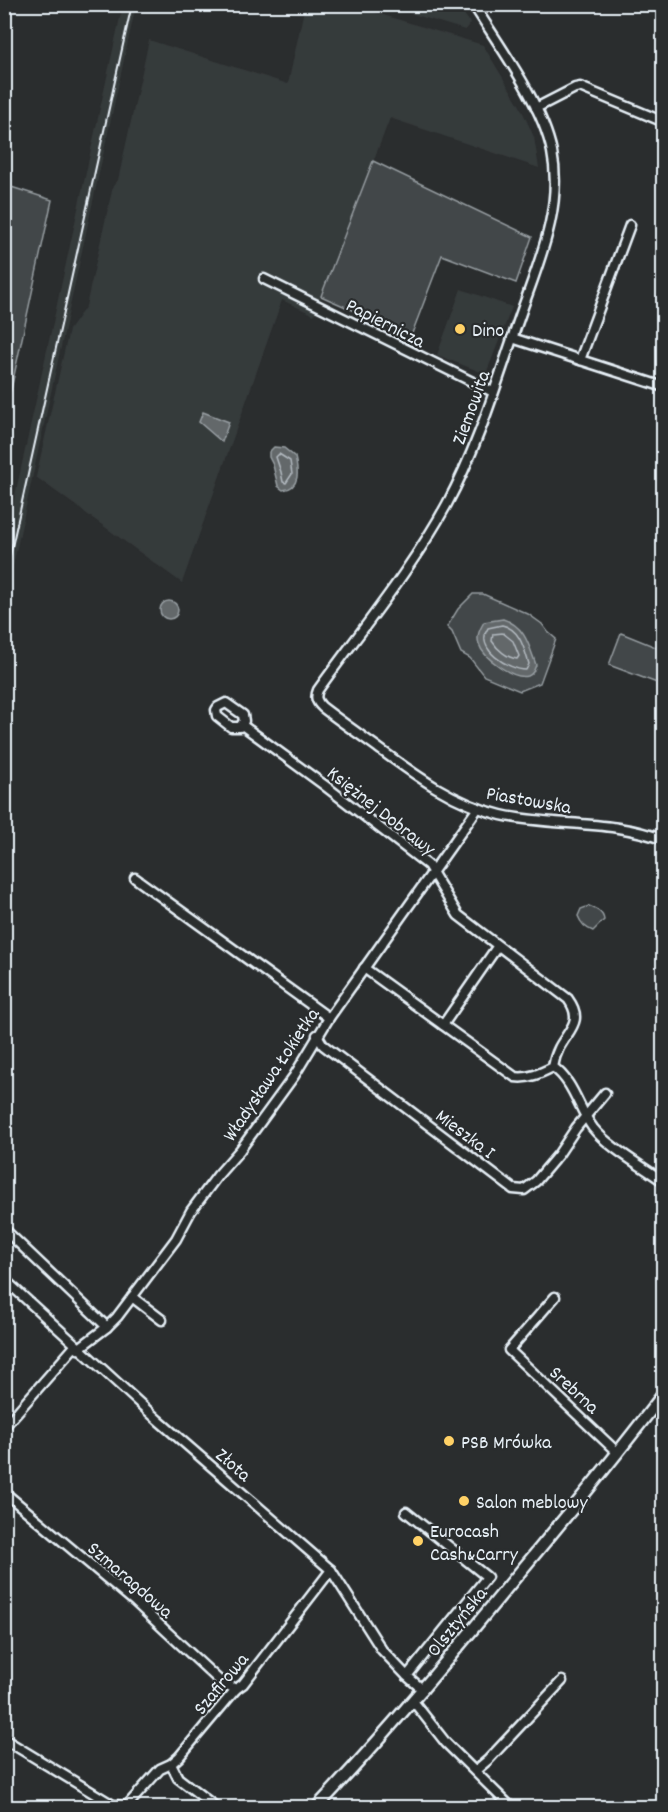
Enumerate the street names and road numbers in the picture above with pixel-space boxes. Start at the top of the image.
street label: Papiernicza [340,293,430,357]
street label: Ziemowita [446,366,499,449]
street label: Księżnej Dobrawy [320,761,441,864]
street label: Piastowska [484,781,574,823]
street label: Władysława Łokietka [217,1003,328,1148]
street label: Mieszka I [428,1104,500,1167]
street label: Srebrna [542,1361,605,1422]
street label: Złota [208,1443,257,1490]
street label: Szmaragdowa [80,1536,179,1627]
street label: Olsztyńska [421,1581,496,1664]
street label: Szafirowa [188,1647,257,1722]

